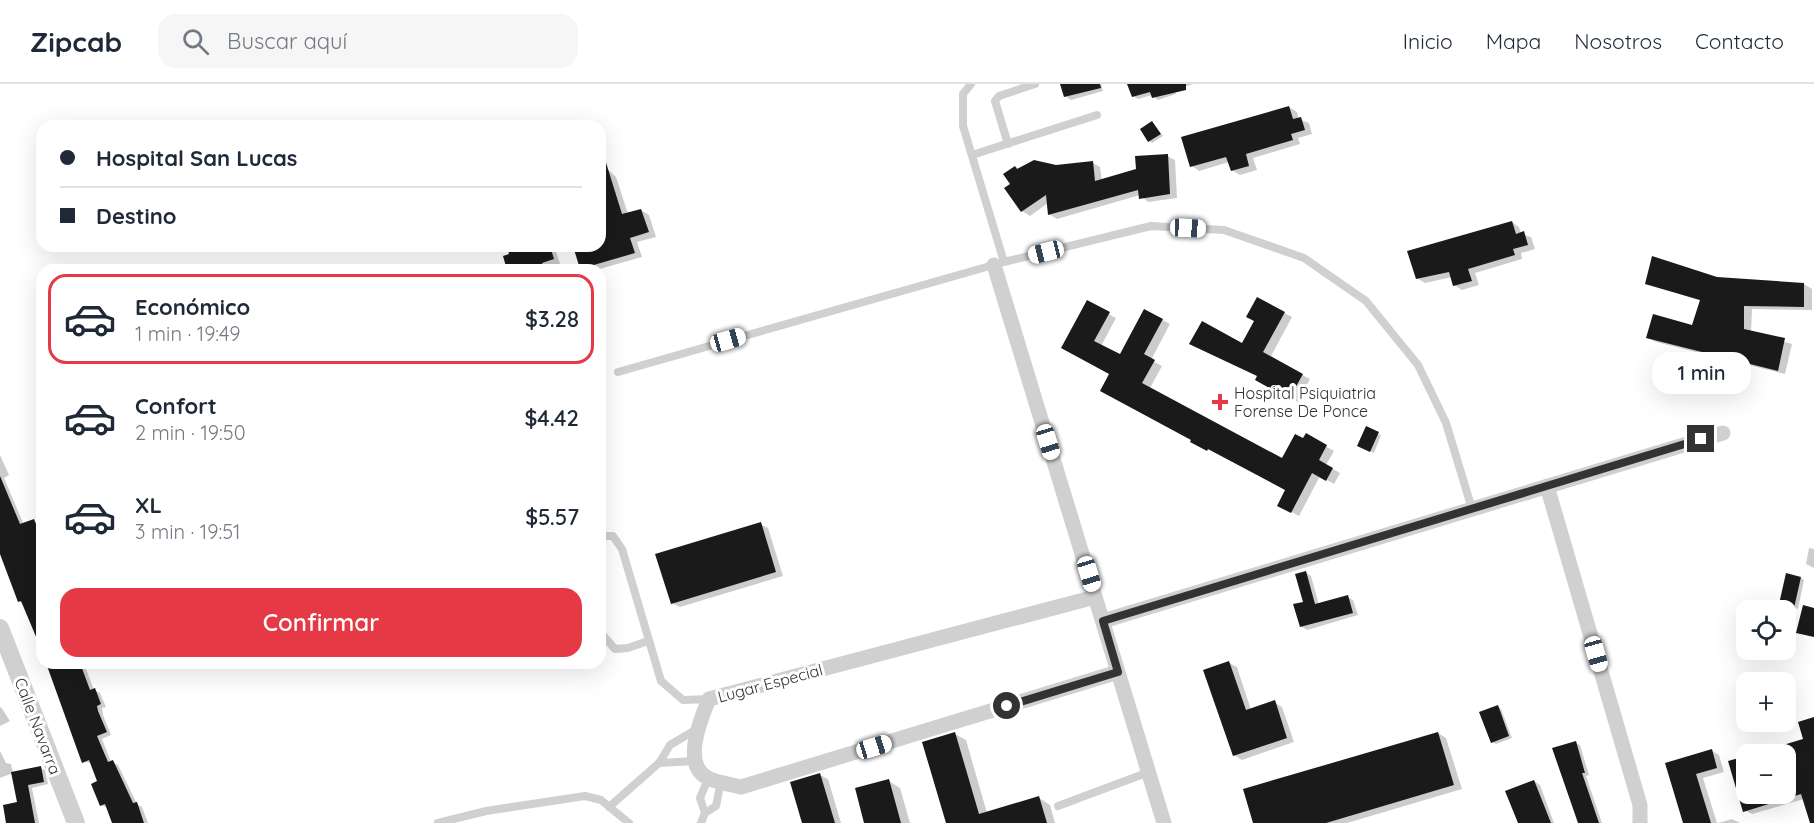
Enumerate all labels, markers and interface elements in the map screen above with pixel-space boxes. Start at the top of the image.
search box [158,14,578,68]
text: Zipcab [30,24,122,59]
icon: search [179,25,212,58]
text: Buscar aquí [227,27,347,55]
text: Inicio [1403,28,1453,54]
text: Mapa [1486,28,1541,54]
text: Nosotros [1574,28,1662,54]
text: Contacto [1695,28,1784,54]
text: Hospital San Lucas [96,144,297,172]
text: Destino [96,202,177,230]
car [1170,218,1206,238]
car [1026,239,1066,265]
icon: car [63,292,117,346]
text: Económico [135,293,250,321]
text: $3.28 [525,305,579,333]
text: 1 min · 19:49 [135,321,240,346]
car [708,326,748,354]
callout: 1 min [1652,352,1750,394]
text: 1 min [1678,360,1725,385]
place label: Hospital Psiquiatria Forense De Ponce [1234,383,1376,421]
icon: car [63,391,117,445]
text: Confort [135,392,217,420]
marker: Hospital Psiquiatria Forense De Ponce [1211,393,1229,411]
text: $4.42 [524,404,579,432]
text: 2 min · 19:50 [135,420,246,445]
car [1034,422,1062,462]
route end [1687,425,1714,452]
icon: car [63,490,117,544]
text: XL [135,491,162,519]
text: $5.57 [525,503,579,531]
text: 3 min · 19:51 [135,519,240,544]
car [1075,554,1103,594]
button: Confirmar [60,588,582,657]
map controls [1736,600,1796,804]
button: locate [1736,600,1796,660]
car [1582,634,1610,674]
street label: Lugar Especial [715,659,825,707]
button: + [1736,672,1796,732]
street label: Calle Navarra [10,675,66,777]
route start [993,692,1020,719]
car [854,733,894,761]
button: − [1736,744,1796,804]

